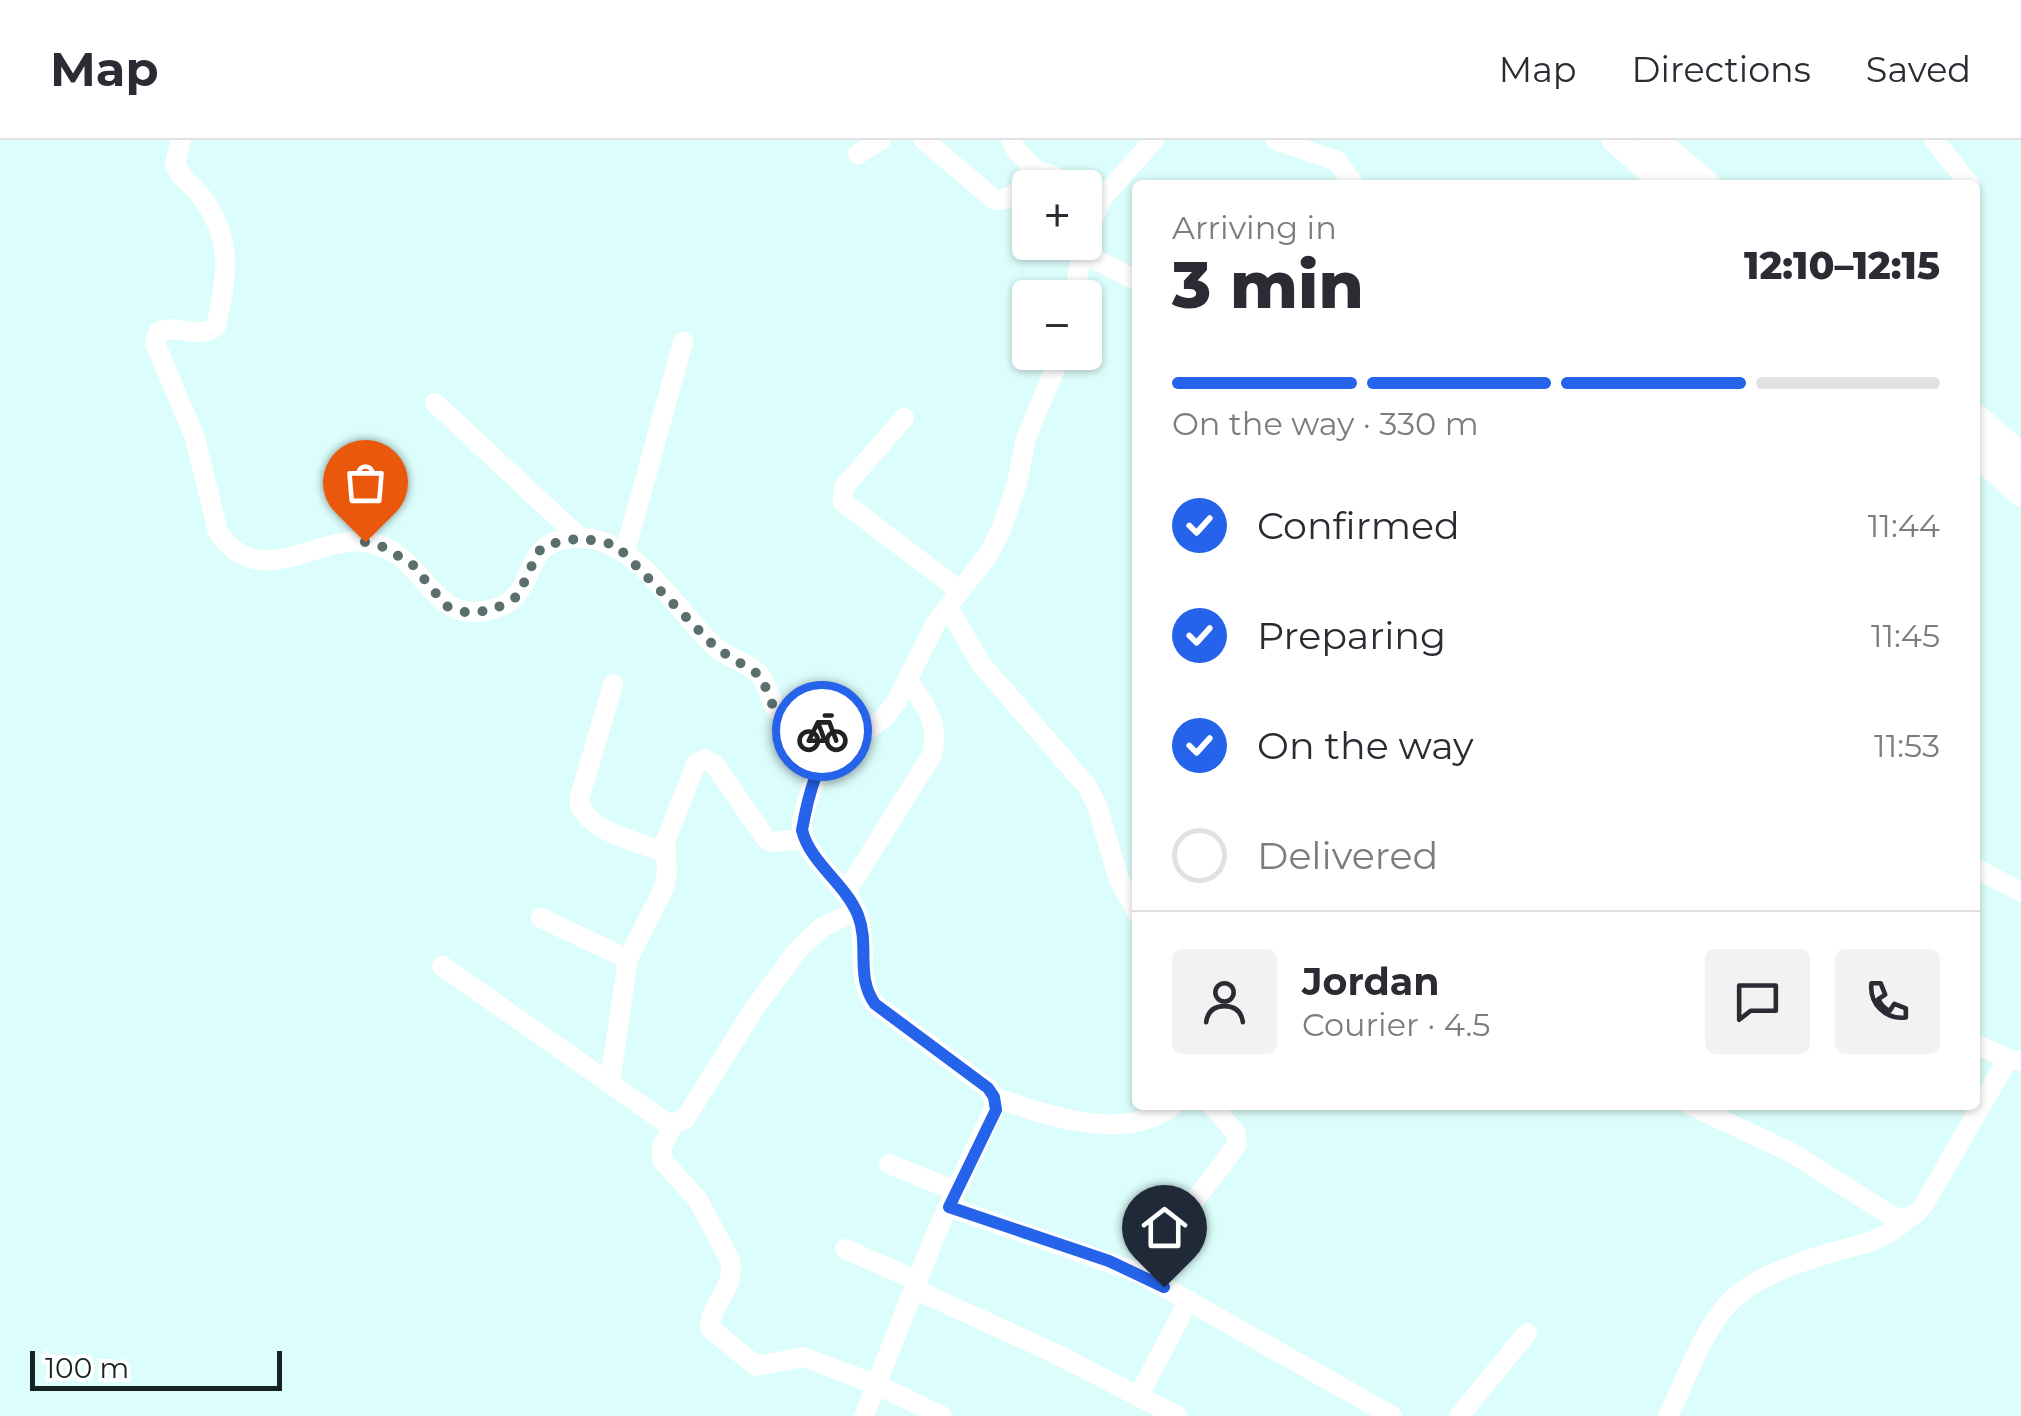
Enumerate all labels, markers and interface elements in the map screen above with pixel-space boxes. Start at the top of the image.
text: Map [50,40,159,98]
text: Map [1499,48,1577,91]
text: Directions [1632,48,1811,91]
text: Saved [1866,48,1971,91]
map controls [1012,170,1102,370]
button: + [1012,170,1102,260]
text: Arriving in [1172,208,1337,247]
text: 12:10–12:15 [1744,242,1940,289]
text: 3 min [1172,245,1364,324]
button: − [1012,280,1102,370]
text: On the way · 330 m [1172,404,1479,443]
pin [323,440,408,543]
icon: bag [338,455,393,510]
icon: check [1172,498,1227,553]
text: Confirmed [1257,502,1460,549]
text: 11:44 [1868,506,1940,545]
icon: check [1172,608,1227,663]
text: Preparing [1257,612,1446,659]
text: 11:45 [1871,616,1940,655]
courier [772,681,872,781]
icon: bike [795,704,850,759]
icon: check [1172,718,1227,773]
text: On the way [1257,722,1474,769]
text: 11:53 [1874,726,1940,765]
text: Delivered [1257,832,1438,879]
button: person [1172,949,1277,1054]
button: chat [1705,949,1810,1054]
button: phone [1835,949,1940,1054]
text: Jordan [1302,958,1440,1005]
text: Courier · 4.5 [1302,1005,1490,1044]
pin [1122,1185,1207,1288]
icon: home [1137,1200,1192,1255]
scale bar [30,1346,282,1390]
text: 100 m [45,1351,129,1385]

